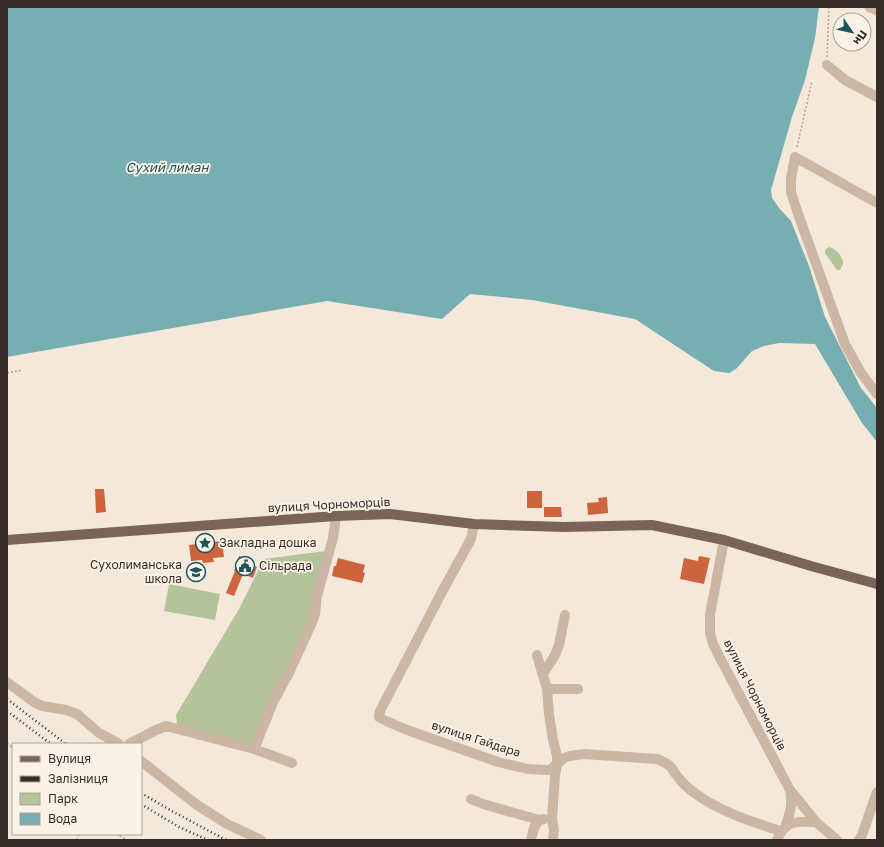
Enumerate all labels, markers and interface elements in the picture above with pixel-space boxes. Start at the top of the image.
north arrow [832,12,872,52]
text: Пн [851,28,870,48]
water label: Сухий лиман [126,159,209,175]
street label: вулиця Чорноморців [267,494,391,515]
place icon: Закладна дошка [194,532,216,554]
place label: Закладна дошка [219,535,317,550]
public building icon: Сільрада [234,555,256,577]
place label: Сухолиманська школа [90,557,182,586]
place label: Сільрада [259,558,312,573]
school or university icon: Сухолиманська школа [185,561,207,583]
street label: вулиця Чорноморців [721,637,790,753]
street label: вулиця Гайдара [430,717,523,760]
legend [12,743,142,835]
text: Вулиця [48,751,91,766]
text: Залізниця [48,771,108,786]
text: Парк [48,791,78,806]
text: Вода [48,811,77,826]

